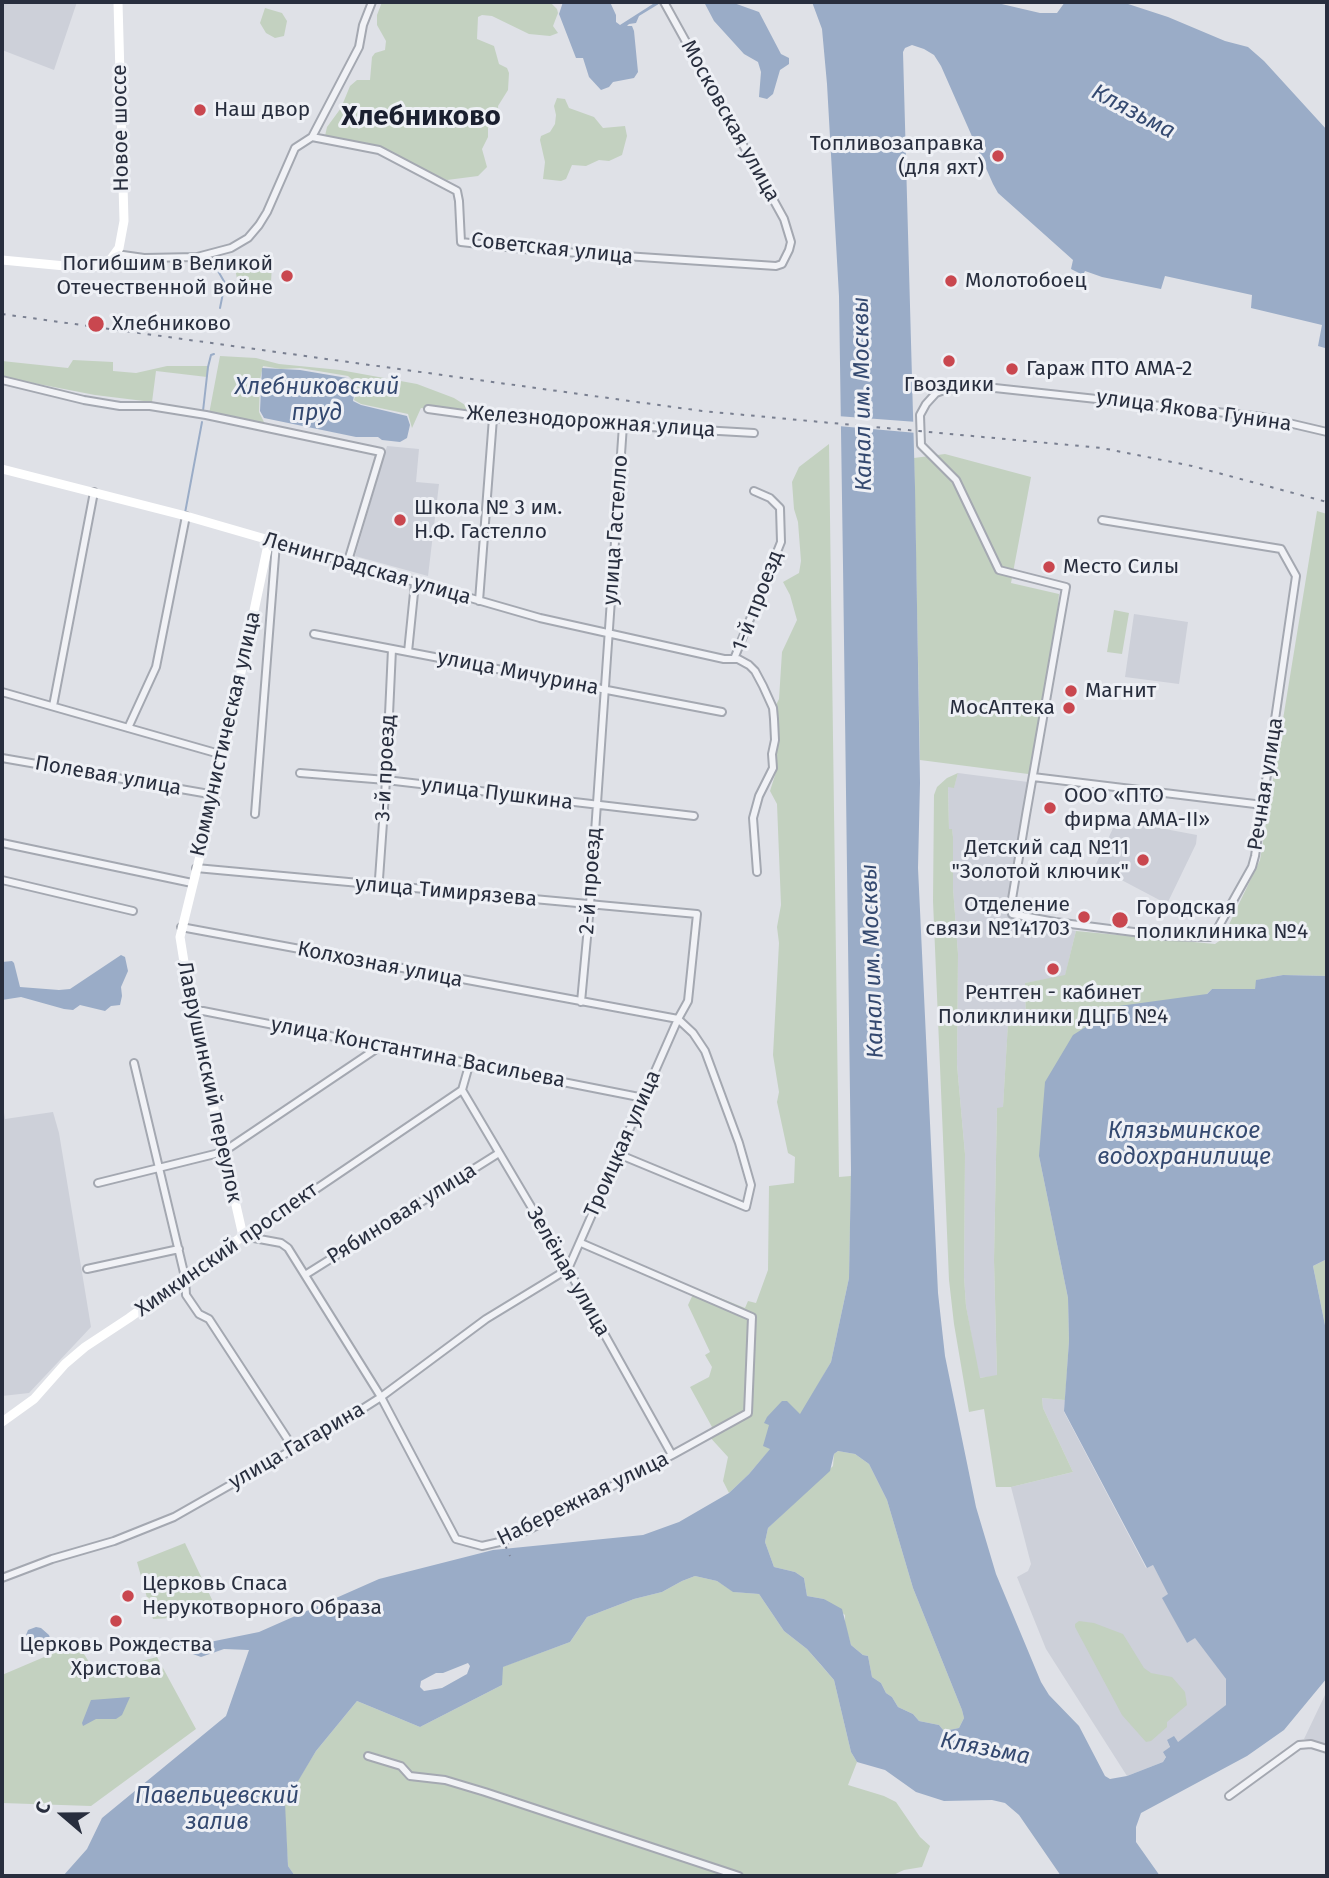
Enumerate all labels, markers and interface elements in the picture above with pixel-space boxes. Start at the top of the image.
street label: Московская улица [675,36,785,206]
street label: Новое шоссе [107,64,135,192]
water label: Клязьма [1086,79,1180,145]
place label: Наш двор [214,97,310,123]
district label: Хлебниково [341,100,501,134]
marker: Наш двор [192,102,208,118]
place label: Топливозаправка (для яхт) [810,131,984,181]
marker: Топливозаправка (для яхт) [990,148,1006,164]
street label: Советская улица [470,228,634,270]
place label: Погибшим в Великой Отечественной войне [56,251,273,301]
marker: Погибшим в Великой Отечественной войне [279,268,295,284]
place label: Молотобоец [965,268,1087,294]
marker: Молотобоец [943,273,959,289]
water label: Канал им. Москвы [848,296,878,492]
place label: Хлебниково [112,311,231,337]
marker: Хлебниково [86,314,106,334]
marker: Гвоздики [941,353,957,369]
place label: Гараж ПТО АМА-2 [1026,356,1193,382]
marker: Гараж ПТО АМА-2 [1004,361,1020,377]
place label: Гвоздики [904,372,994,398]
water label: Хлебниковский пруд [235,374,399,428]
street label: улица Якова Гунина [1095,385,1293,437]
street label: Железнодорожная улица [466,401,716,443]
street label: улица Гастелло [598,454,634,606]
place label: Школа № 3 им. Н.Ф. Гастелло [414,495,562,545]
marker: Школа № 3 им. Н.Ф. Гастелло [392,512,408,528]
street label: Ленинградская улица [260,527,474,611]
street label: 1-й проезд [727,547,789,655]
place label: Место Силы [1063,554,1179,580]
marker: Место Силы [1041,559,1057,575]
street label: Коммунистическая улица [186,609,266,859]
street label: улица Мичурина [435,645,601,701]
place label: Магнит [1085,678,1156,704]
marker: Магнит [1063,683,1079,699]
place label: МосАптека [950,695,1055,721]
marker: МосАптека [1061,700,1077,716]
street label: 3-й проезд [371,714,401,822]
street label: Речная улица [1243,716,1289,852]
street label: Полевая улица [33,751,183,801]
street label: улица Пушкина [420,772,574,816]
place label: ООО «ПТО фирма АМА-II» [1064,783,1210,833]
marker: ООО «ПТО фирма АМА-II» [1042,800,1058,816]
street label: 2-й проезд [575,827,607,935]
place label: Детский сад №11 "Золотой ключик" [951,835,1129,885]
marker: Детский сад №11 "Золотой ключик" [1135,852,1151,868]
water label: Канал им. Москвы [856,863,890,1059]
street label: улица Тимирязева [354,872,538,912]
place label: Отделение связи №141703 [925,892,1070,942]
place label: Городская поликлиника №4 [1136,895,1308,945]
marker: Отделение связи №141703 [1076,909,1092,925]
marker: Городская поликлиника №4 [1110,910,1130,930]
street label: Колхозная улица [295,937,465,993]
street label: Лаврушинский переулок [171,959,247,1205]
marker: Рентген - кабинет Поликлиники ДЦГБ №4 [1045,961,1061,977]
place label: Рентген - кабинет Поликлиники ДЦГБ №4 [938,980,1168,1030]
street label: улица Константина Васильева [269,1012,567,1094]
street label: Троицкая улица [579,1067,667,1221]
water label: Клязьминское водохранилище [1097,1118,1271,1172]
street label: Рябиновая улица [323,1158,481,1270]
street label: Химкинский проспект [131,1177,323,1323]
street label: Зелёная улица [521,1203,615,1341]
street label: улица Гагарина [225,1397,369,1495]
street label: Набережная улица [493,1447,673,1551]
place label: Церковь Спаса Нерукотворного Образа [142,1571,382,1621]
marker: Церковь Спаса Нерукотворного Образа [120,1588,136,1604]
marker: Церковь Рождества Христова [108,1613,124,1629]
place label: Церковь Рождества Христова [19,1632,213,1682]
water label: Клязьма [938,1727,1032,1771]
north arrow [28,1780,98,1850]
water label: Павельцевский залив [135,1783,299,1837]
text: С [30,1799,55,1817]

